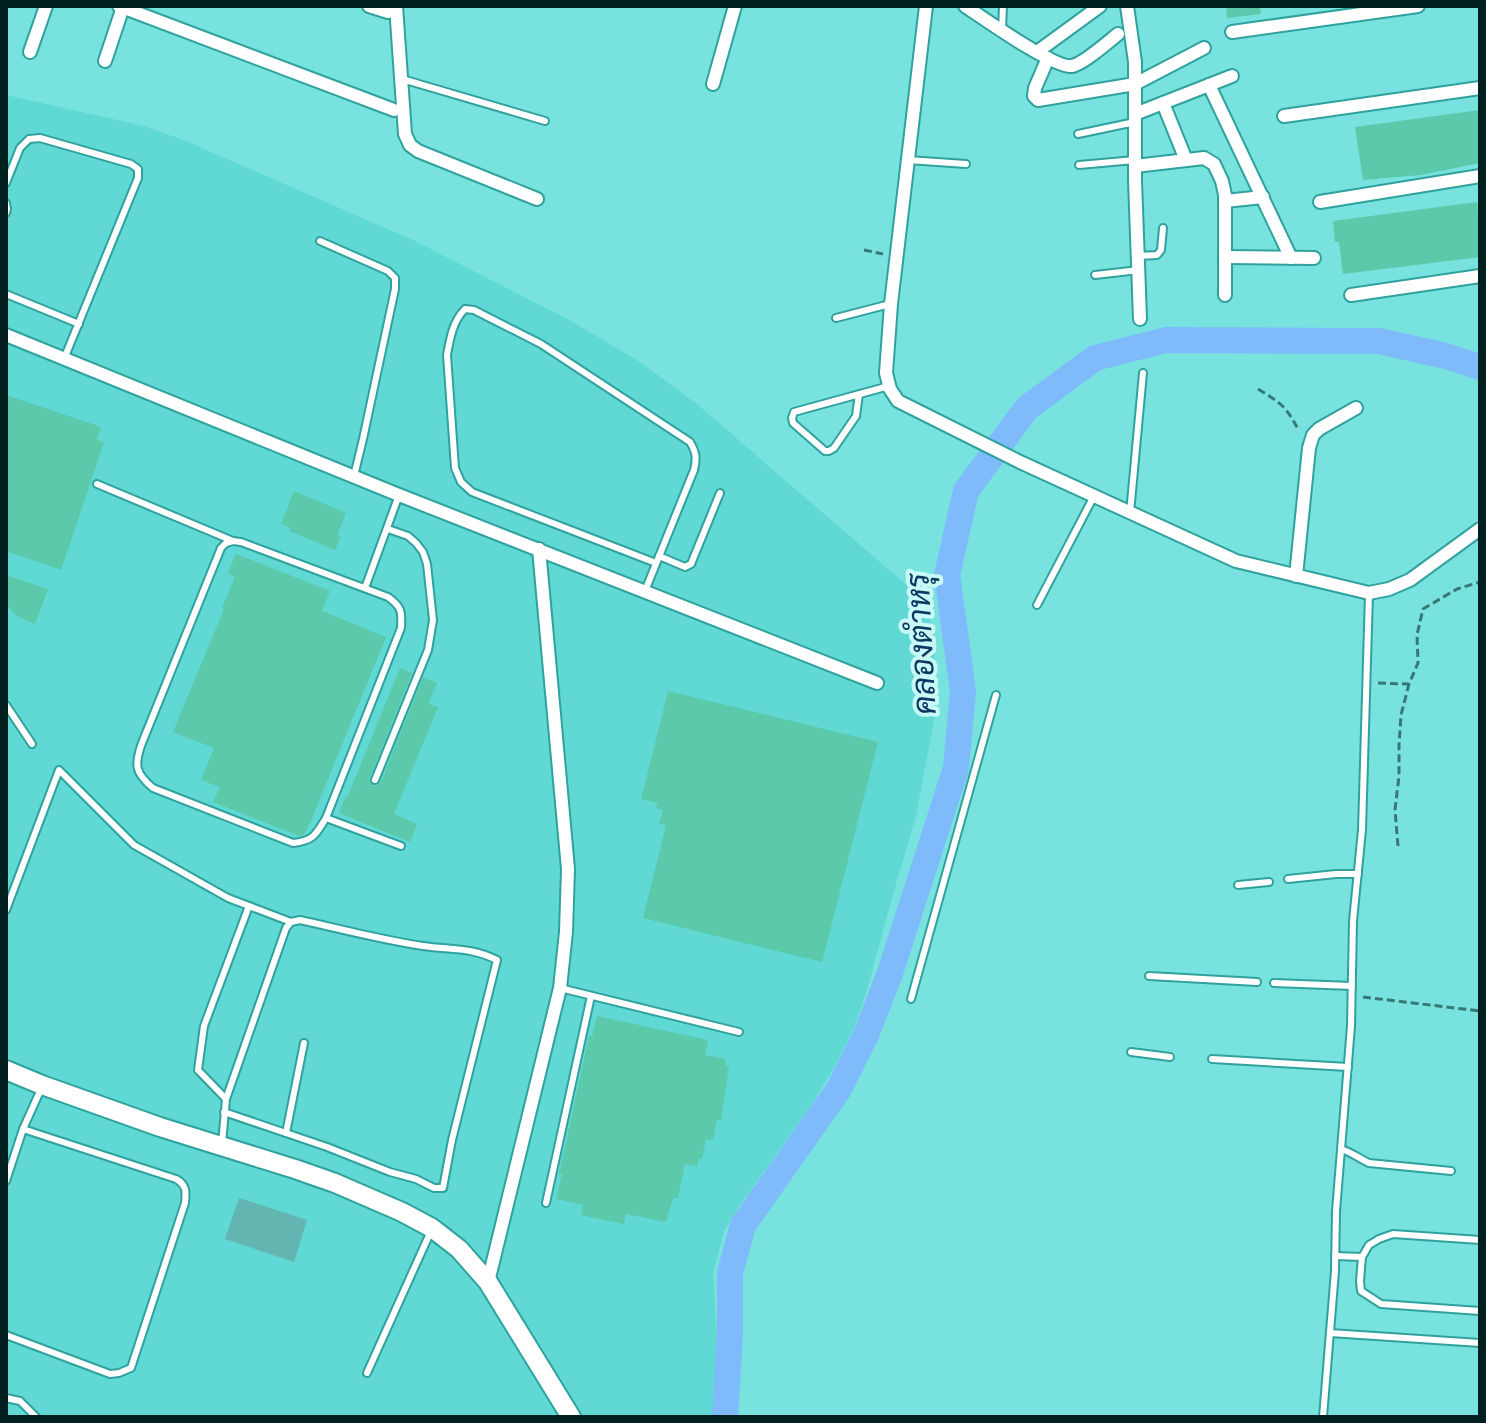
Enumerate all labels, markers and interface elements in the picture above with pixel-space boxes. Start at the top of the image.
water label: คลองตำหรุ [898,570,947,716]

